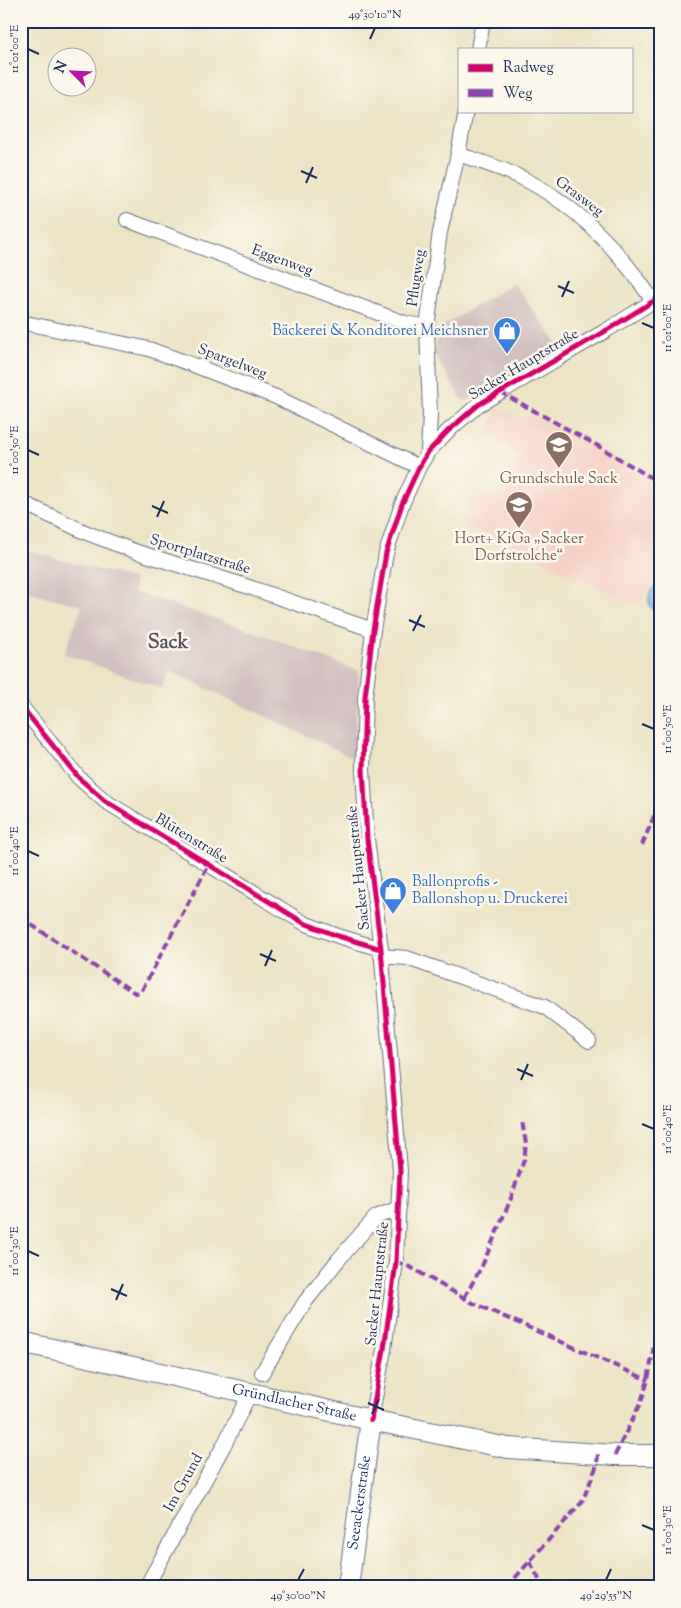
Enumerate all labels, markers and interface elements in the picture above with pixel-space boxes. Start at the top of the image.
text: 49°30'10"N [348,6,402,24]
text: 11°01'00"E [6,24,24,73]
north arrow [48,48,98,98]
legend [458,48,634,112]
text: N [51,58,73,77]
text: Radweg [503,58,554,79]
text: Weg [503,84,533,105]
street label: Grasweg [550,172,608,222]
street label: Eggenweg [248,240,316,282]
street label: Pflugweg [403,248,431,308]
text: 11°01'00"E [659,303,677,352]
shop icon: Bäckerei & Konditorei Meichsner [492,316,522,355]
place label: Bäckerei & Konditorei Meichsner [272,321,488,342]
street label: Sacker Hauptstraße [465,324,583,406]
street label: Spargelweg [194,339,270,385]
text: 11°00'50"E [6,425,24,475]
school or university icon: Grundschule Sack [544,430,574,469]
place label: Grundschule Sack [500,469,618,490]
school or university icon: Hort+ KiGa „Sacker Dorfstrolche“ [504,490,534,529]
place label: Hort+ KiGa „Sacker Dorfstrolche“ [454,529,584,567]
street label: Sportplatzstraße [147,530,253,580]
district label: Sack [148,629,188,658]
text: 11°00'50"E [659,704,677,754]
street label: Sacker Hauptstraße [342,805,376,931]
street label: Blütenstraße [151,809,231,869]
text: 11°00'40"E [6,825,24,876]
place label: Ballonprofis - Ballonshop u. Druckerei [412,872,568,910]
shop icon: Ballonprofis - Ballonshop u. Druckerei [378,876,408,915]
text: 11°00'40"E [659,1103,677,1154]
street label: Sacker Hauptstraße [361,1221,395,1347]
text: 11°00'30"E [6,1225,24,1276]
street label: Gründlacher Straße [230,1379,359,1427]
street label: Im Grund [159,1449,209,1516]
street label: Seeackerstraße [343,1454,377,1552]
text: 11°00'30"E [659,1504,677,1555]
text: 49°30'00"N [271,1587,326,1605]
text: 49°29'55"N [580,1587,632,1605]

